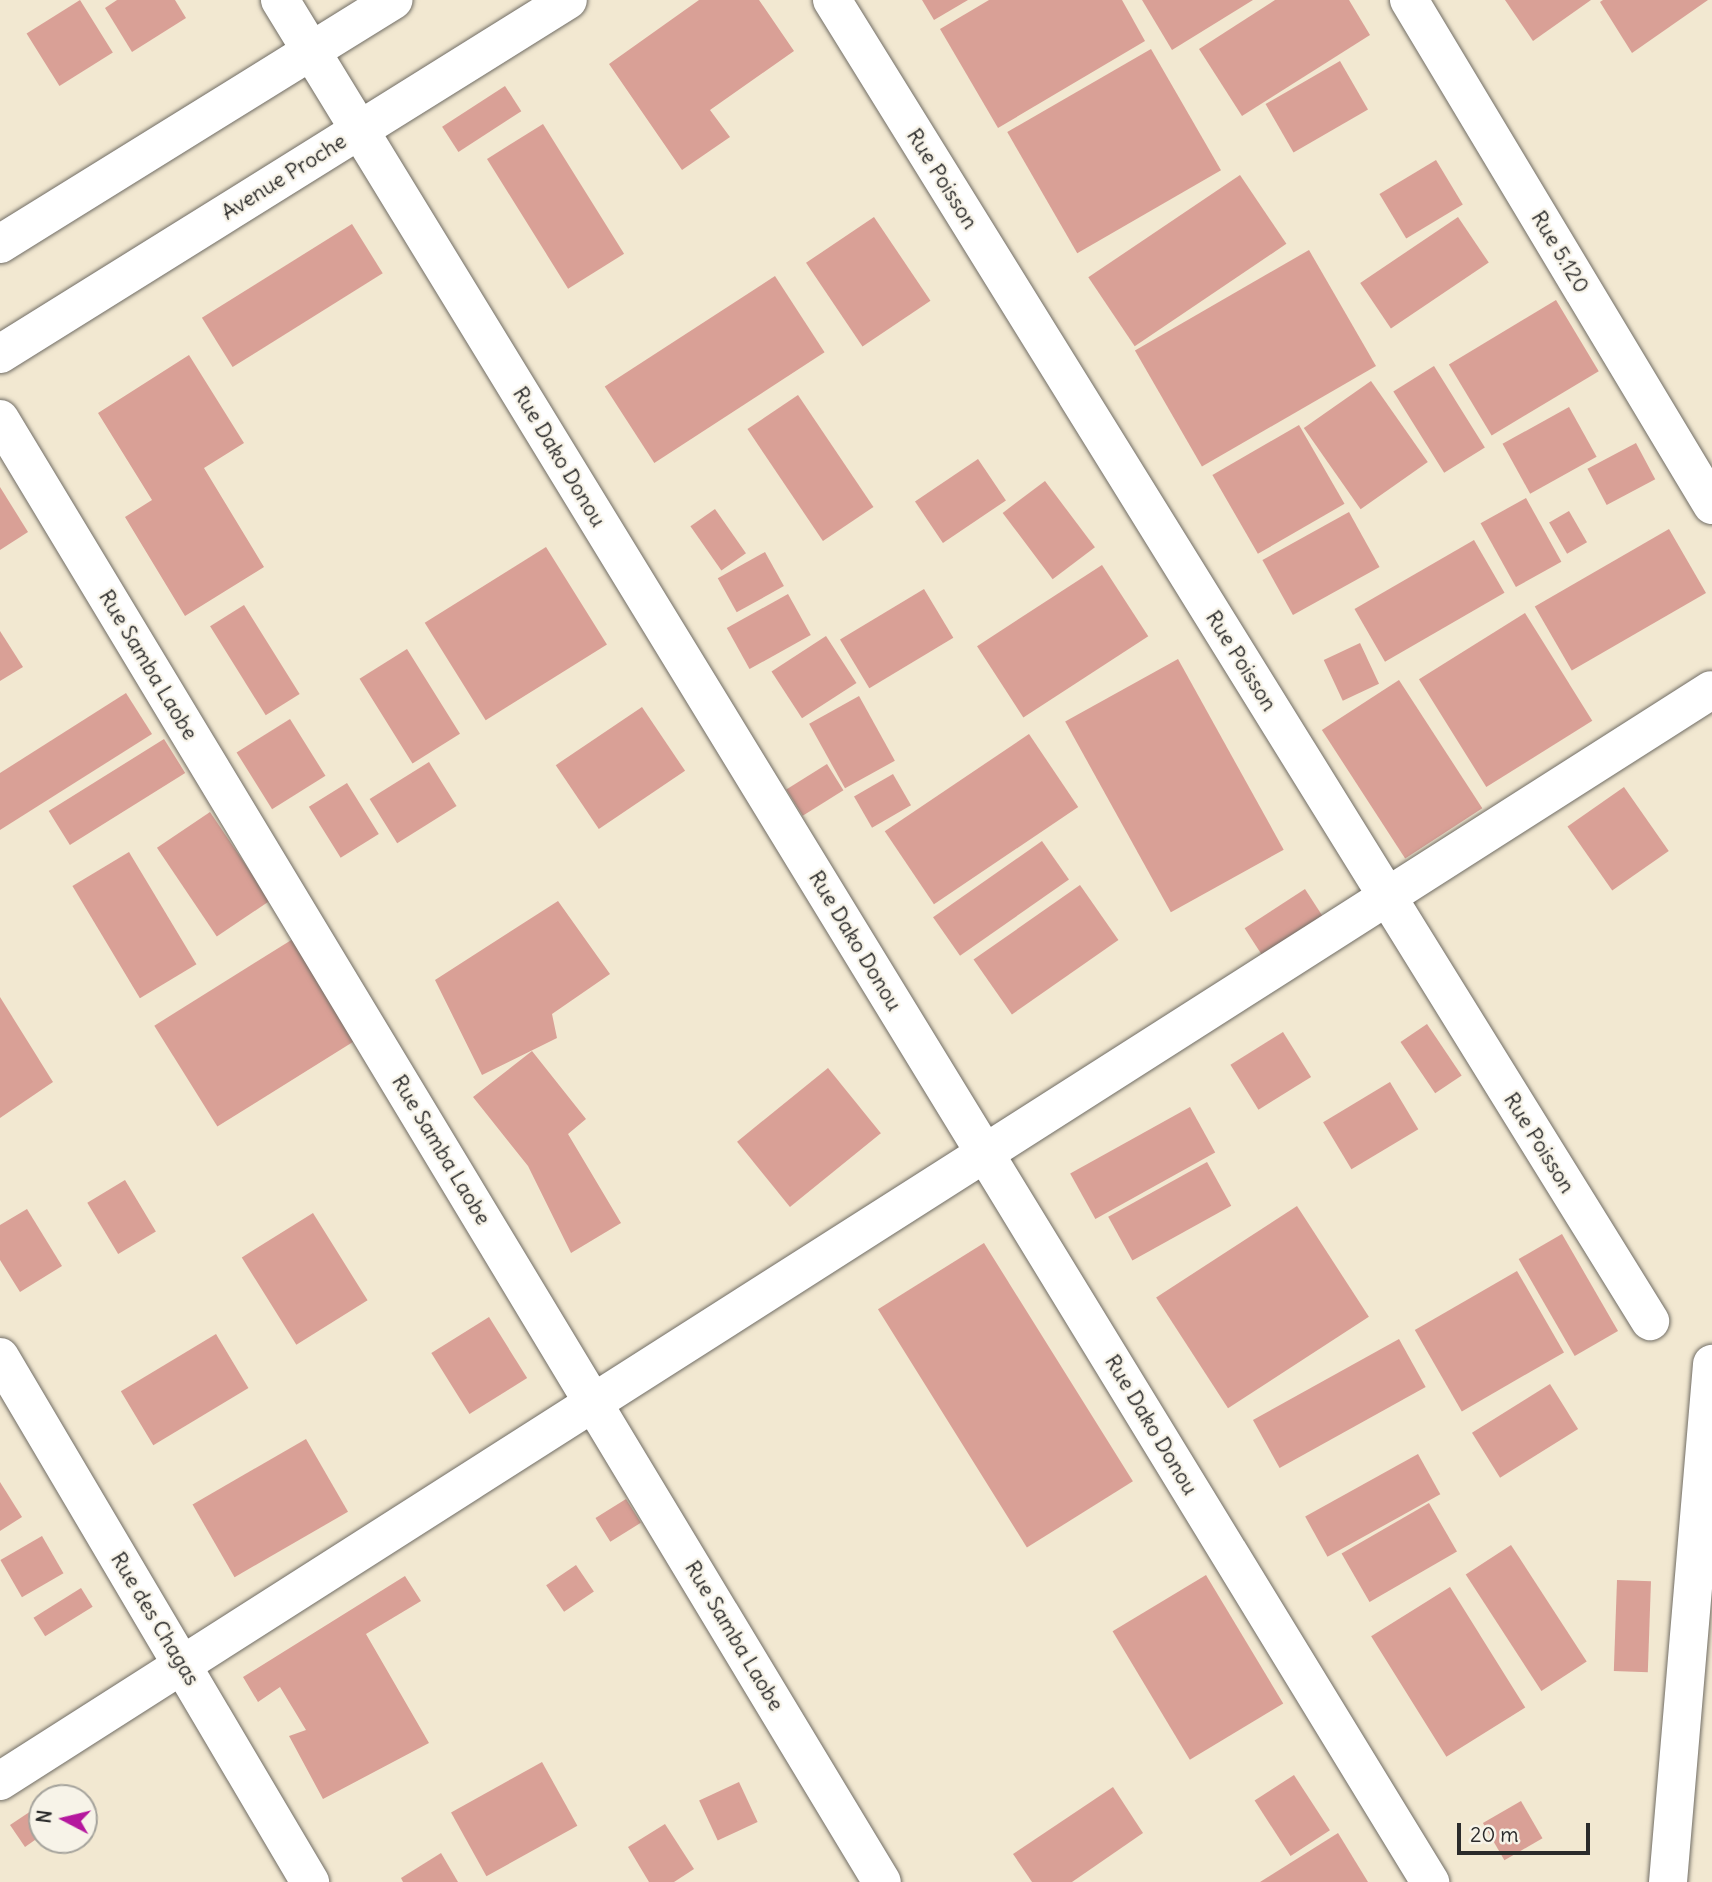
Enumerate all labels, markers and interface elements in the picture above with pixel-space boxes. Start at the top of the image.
street label: Rue Poisson [901,124,983,234]
street label: Avenue Proche [217,129,351,225]
street label: Rue 5.120 [1526,207,1594,297]
street label: Rue Dako Donou [507,382,611,532]
street label: Rue Samba Laobe [93,586,203,744]
street label: Rue Poisson [1200,606,1282,716]
street label: Rue Dako Donou [803,866,907,1016]
street label: Rue Samba Laobe [386,1071,496,1229]
street label: Rue Poisson [1498,1088,1580,1198]
street label: Rue Dako Donou [1099,1350,1203,1500]
street label: Rue des Chagas [105,1548,205,1690]
street label: Rue Samba Laobe [679,1557,789,1715]
north arrow [28,1784,98,1854]
scale bar [1460,1808,1593,1852]
text: N [31,1809,57,1825]
text: 20 m [1470,1821,1519,1848]

